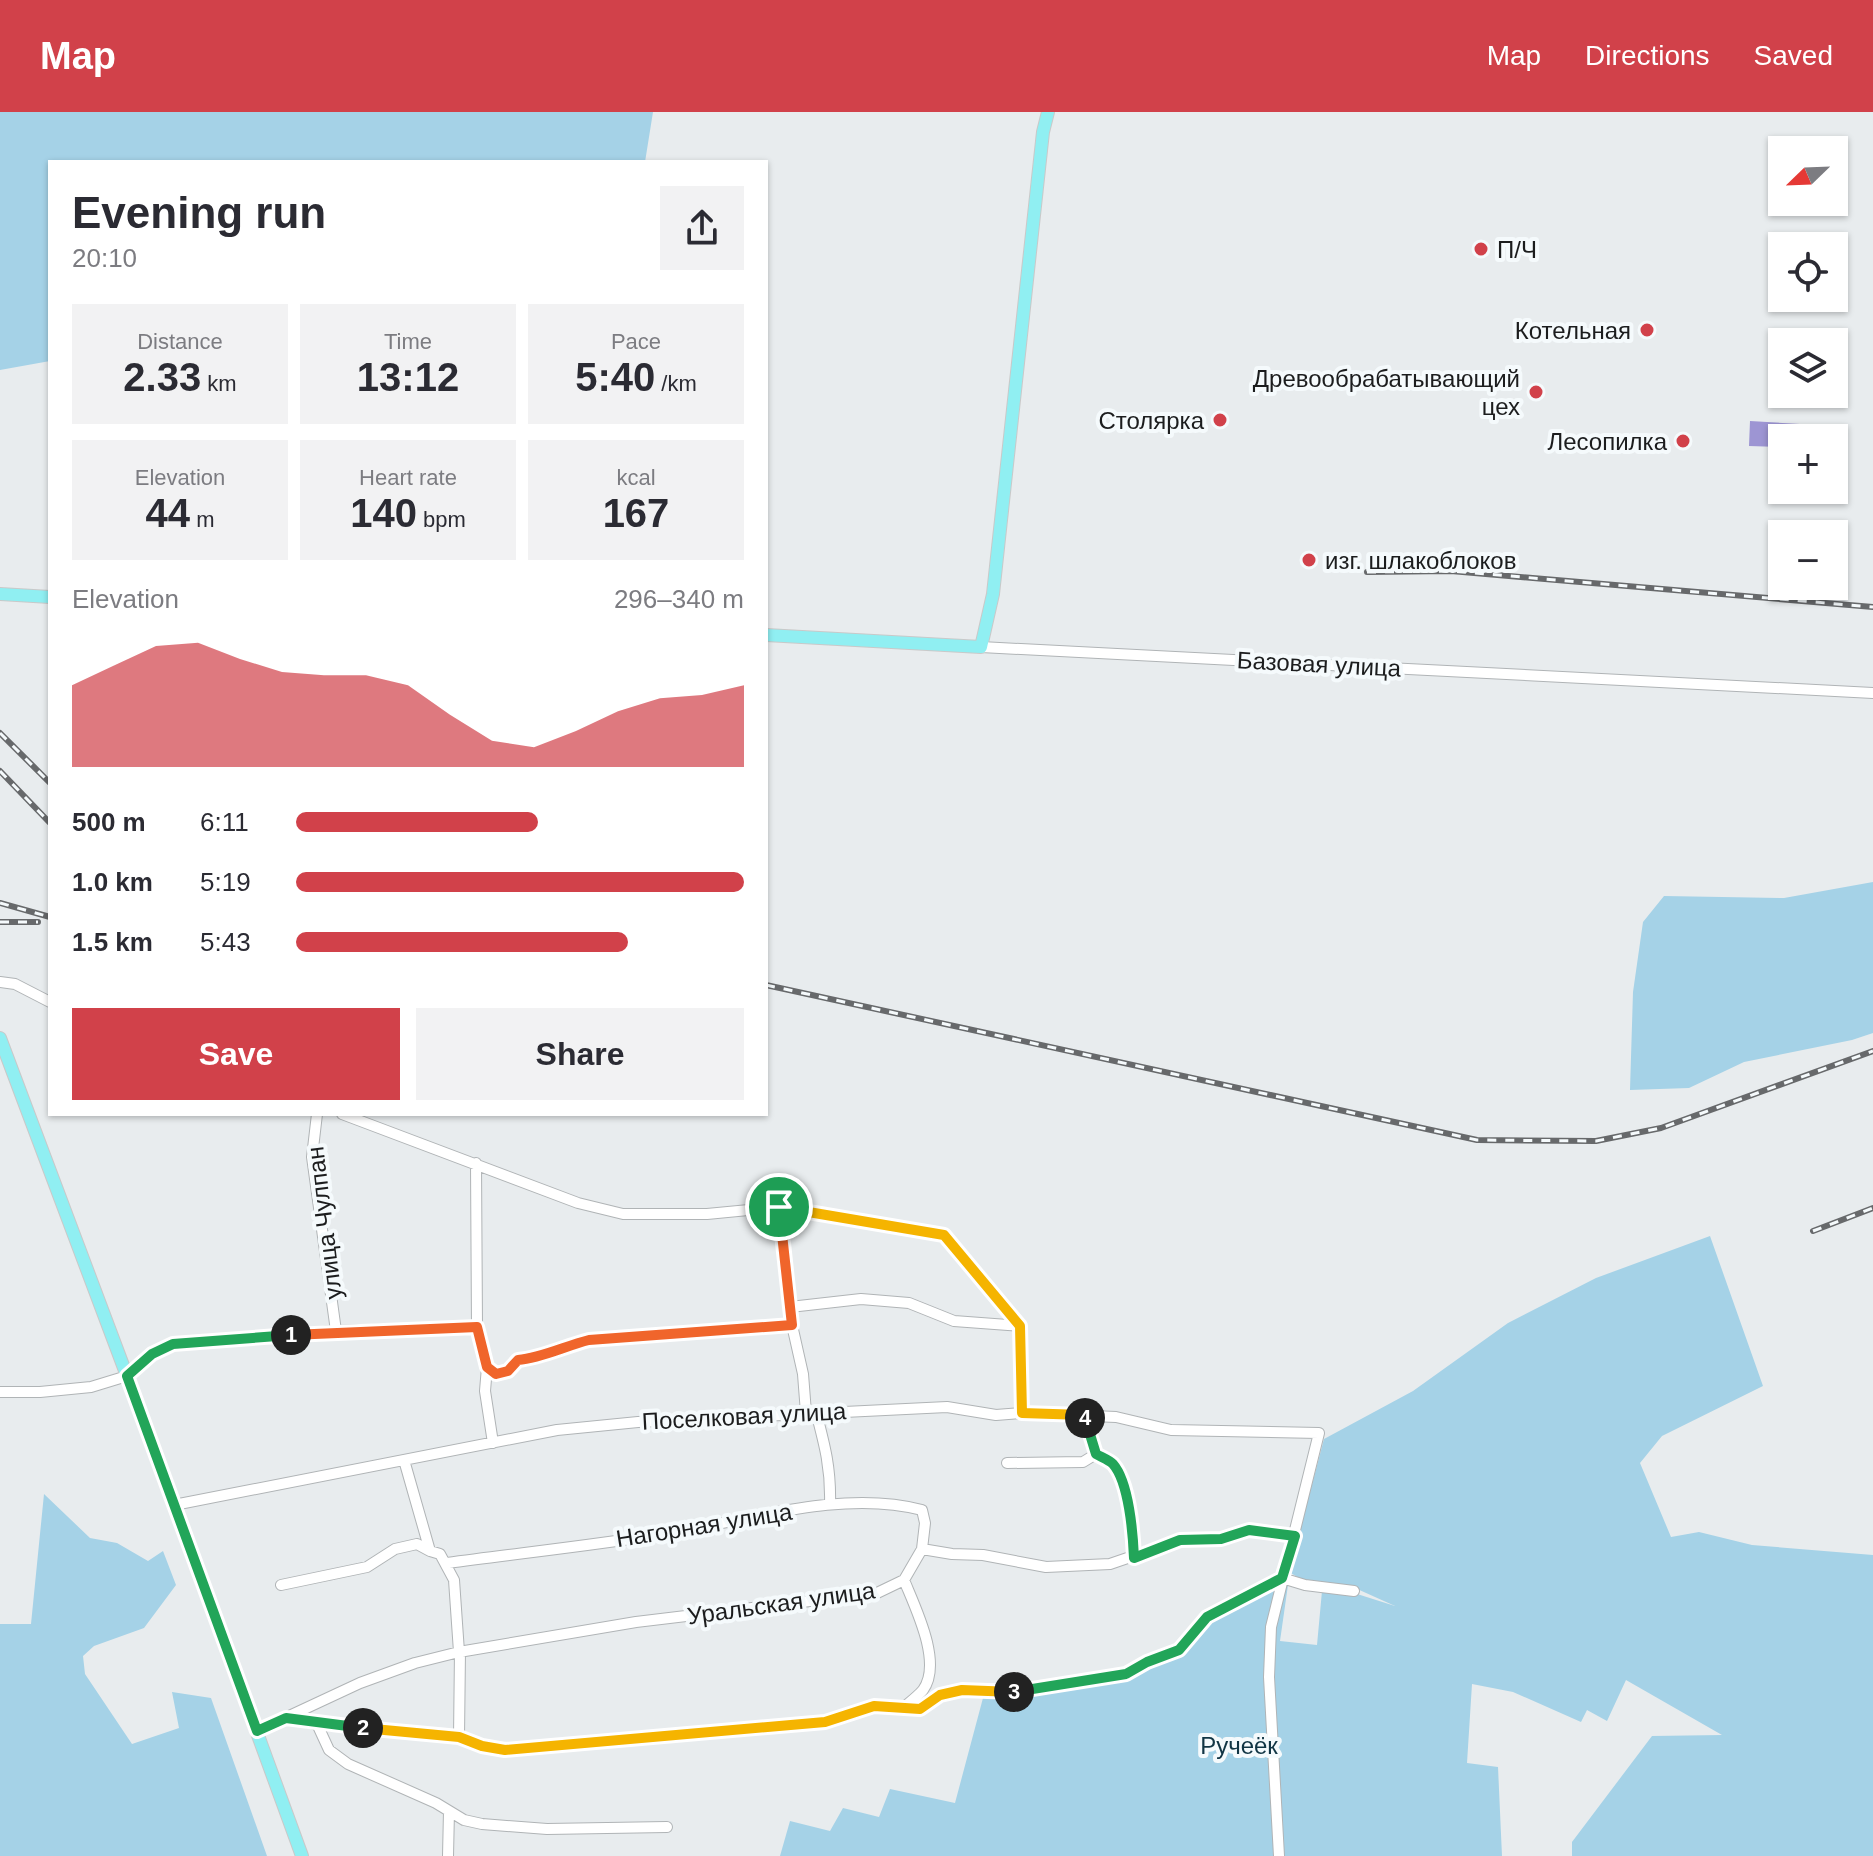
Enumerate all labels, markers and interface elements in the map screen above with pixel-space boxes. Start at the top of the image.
text: Map [40,35,116,77]
text: Map [1487,40,1541,71]
text: Directions [1585,40,1710,71]
text: Saved [1754,40,1833,71]
north arrow [1768,136,1848,216]
map controls [1768,136,1848,600]
button: share [660,186,744,270]
text: Evening run [72,188,326,237]
button: locate [1768,232,1848,312]
place label: П/Ч [1497,236,1537,263]
marker: П/Ч [1472,240,1490,258]
text: 20:10 [72,243,137,273]
place label: Котельная [1515,317,1631,344]
marker: Котельная [1638,321,1656,339]
button: layers [1768,328,1848,408]
text: Distance [137,329,223,354]
text: Time [384,329,432,354]
text: Pace [611,329,661,354]
text: 2.33 [123,355,201,399]
text: 13:12 [357,355,459,399]
text: 5:40 [575,355,655,399]
place label: Древообрабатывающий цех [1253,365,1520,420]
text: km [201,371,237,396]
text: /km [655,371,697,396]
marker: Древообрабатывающий цех [1527,383,1545,401]
place label: Столярка [1098,407,1205,434]
marker: Столярка [1211,411,1229,429]
button: + [1768,424,1848,504]
place label: Лесопилка [1548,428,1668,455]
marker: Лесопилка [1674,432,1692,450]
text: Elevation [135,465,225,490]
text: Heart rate [359,465,457,490]
text: kcal [616,465,656,490]
text: 44 [146,491,190,535]
text: 140 [350,491,417,535]
text: 167 [603,491,669,535]
text: m [190,507,214,532]
text: bpm [417,507,466,532]
button: − [1768,520,1848,600]
place label: изг. шлакоблоков [1325,547,1516,574]
marker: изг. шлакоблоков [1300,551,1318,569]
text: Elevation [72,584,179,614]
text: 296–340 m [614,584,744,614]
street label: Базовая улица [1236,646,1402,682]
text: 500 m [72,807,146,837]
text: 6:11 [200,807,249,837]
text: 1.0 km [72,867,153,897]
text: 5:19 [200,867,251,897]
text: 1.5 km [72,927,153,957]
text: 5:43 [200,927,251,957]
button: Save [72,1008,400,1100]
button: Share [416,1008,744,1100]
street label: улица Чулпан [301,1145,347,1301]
pin [745,1173,813,1241]
icon: arrive [757,1185,801,1229]
pin: 1 [271,1315,311,1355]
text: 1 [285,1322,297,1347]
street label: Поселковая улица [641,1397,848,1435]
pin: 4 [1065,1398,1105,1438]
text: 4 [1079,1405,1091,1430]
street label: Нагорная улица [614,1498,795,1552]
street label: Уральская улица [685,1576,877,1630]
pin: 3 [994,1672,1034,1712]
text: 3 [1008,1679,1020,1704]
pin: 2 [343,1708,383,1748]
text: 2 [357,1715,369,1740]
park label: Ручеёк [1200,1732,1278,1759]

